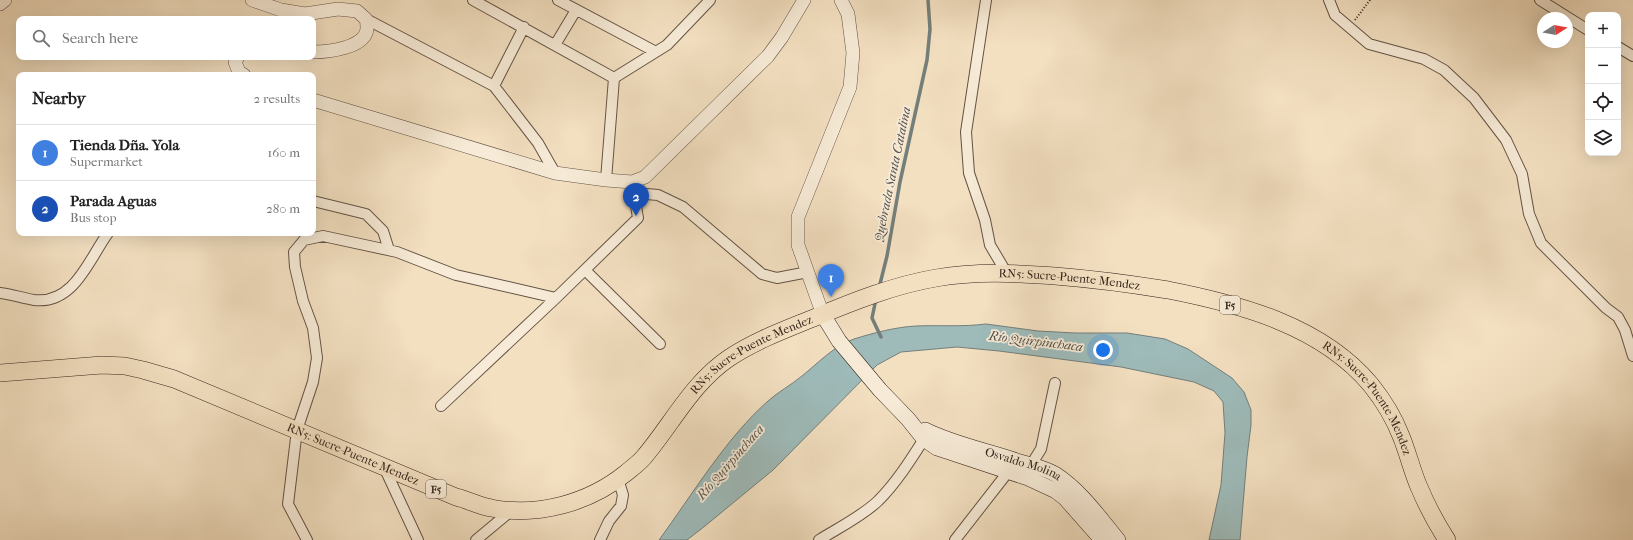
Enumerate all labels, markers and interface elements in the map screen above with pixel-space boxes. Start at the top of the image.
north arrow [1537,12,1573,48]
map controls [1585,12,1621,156]
button: + [1585,12,1621,48]
search box [16,16,316,60]
icon: search [30,27,52,49]
text: Search here [62,29,138,47]
button: − [1585,48,1621,84]
button: locate [1585,84,1621,120]
text: Nearby [32,88,86,108]
text: 2 results [254,91,300,106]
water label: Quebrada Santa Catalina [870,105,915,244]
button: layers [1585,120,1621,156]
text: Tienda Dña. Yola [70,136,179,154]
text: 1 [43,145,47,160]
text: 160 m [268,145,300,160]
text: Supermarket [70,154,143,169]
pin: 2 [623,183,649,216]
text: Parada Aguas [70,192,156,210]
text: 2 [42,201,48,216]
text: 280 m [266,201,300,216]
text: Bus stop [70,210,116,225]
pin: 1 [818,264,844,297]
street label: RN5: Sucre-Puente Mendez [998,266,1142,293]
road number: F5 [1220,296,1240,314]
street label: RN5: Sucre-Puente Mendez [687,312,815,397]
water label: Río Quirpinchaca [987,328,1084,355]
street label: RN5: Sucre-Puente Mendez [1320,338,1415,457]
your location [1093,340,1113,360]
street label: RN5: Sucre-Puente Mendez [285,420,422,488]
water label: Río Quirpinchaca [693,421,768,504]
street label: Osvaldo Molina [983,445,1065,484]
road number: F5 [426,480,446,498]

